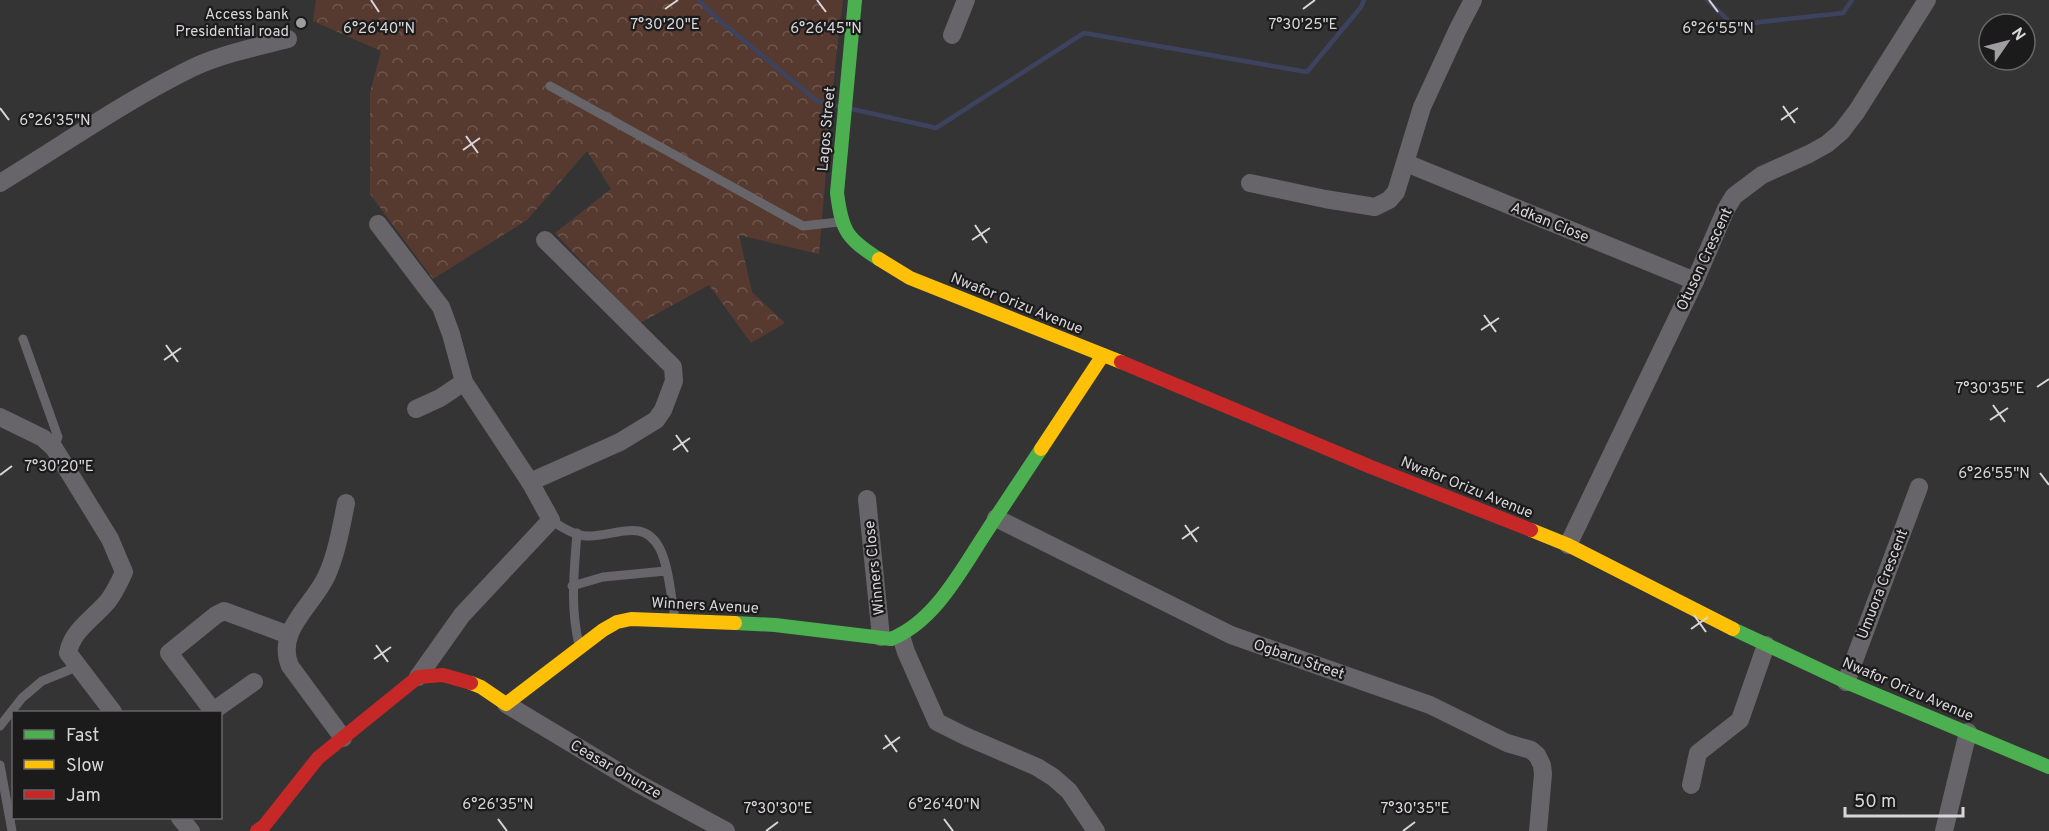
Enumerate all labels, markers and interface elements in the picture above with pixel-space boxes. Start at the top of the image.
place label: Access bank Presidential road [175,6,289,42]
north arrow [1977,12,2037,72]
marker: Access bank Presidential road [294,16,308,30]
text: 7°30'20"E [630,16,700,35]
text: 7°30'25"E [1268,16,1338,35]
text: 6°26'40"N [343,20,415,39]
text: 6°26'45"N [790,20,862,39]
text: 6°26'55"N [1682,20,1754,39]
text: N [2006,24,2029,45]
street label: Lagos Street [814,86,841,172]
text: 6°26'35"N [19,112,91,131]
street label: Adkan Close [1507,199,1591,248]
street label: Otuson Crescent [1673,205,1738,314]
street label: Nwafor Orizu Avenue [947,269,1085,340]
text: 7°30'35"E [1955,380,2025,399]
street label: Nwafor Orizu Avenue [1397,453,1535,524]
text: 7°30'20"E [24,458,94,477]
text: 6°26'55"N [1958,465,2030,484]
street label: Winners Close [861,520,890,616]
street label: Umuora Crescent [1854,527,1913,642]
street label: Winners Avenue [651,594,759,619]
street label: Ogbaru Street [1251,636,1346,685]
street label: Nwafor Orizu Avenue [1839,654,1976,727]
legend [12,711,222,819]
text: Fast [66,725,99,748]
street label: Ceasar Onunze [566,737,664,804]
text: Slow [66,755,104,778]
scale bar [1845,780,1964,818]
text: Jam [66,785,101,808]
text: 50 m [1854,791,1896,814]
text: 6°26'35"N [462,796,534,815]
text: 6°26'40"N [908,796,980,815]
text: 7°30'30"E [743,800,813,819]
text: 7°30'35"E [1380,800,1450,819]

